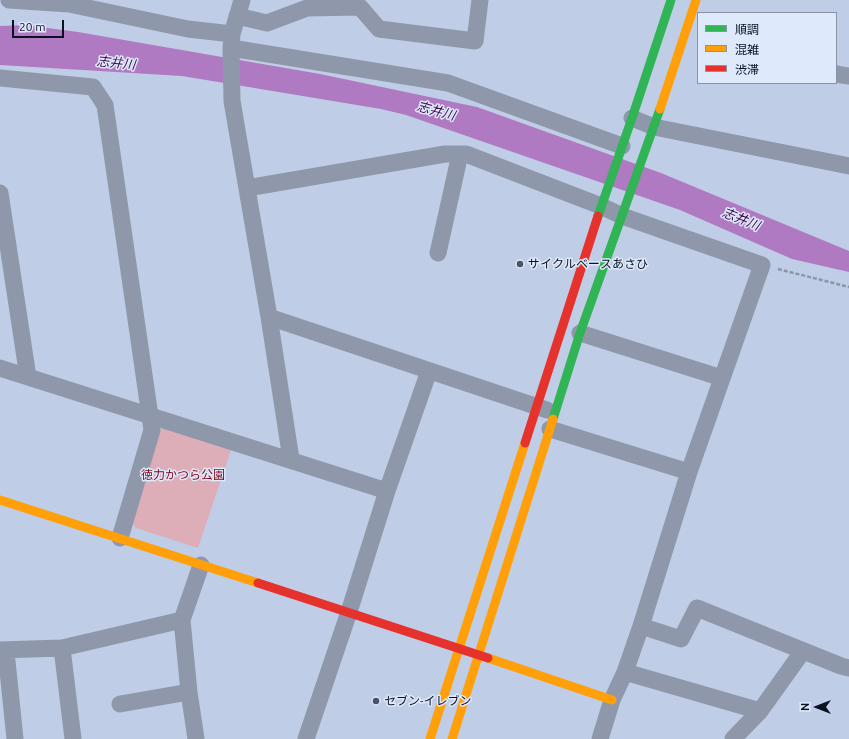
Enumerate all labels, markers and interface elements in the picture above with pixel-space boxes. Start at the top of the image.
scale bar [14,12,66,38]
legend [697,12,837,84]
text: 20 m [19,20,46,33]
text: 順調 [735,23,759,36]
text: 混雑 [735,43,759,56]
water label: 志井川 [96,53,136,73]
text: 渋滞 [735,63,759,76]
water label: 志井川 [415,98,457,124]
water label: 志井川 [720,204,762,234]
place label: サイクルベースあさひ [528,257,648,271]
marker: サイクルベースあさひ [515,259,525,269]
park label: 徳力かつら公園 [141,468,225,482]
north arrow [797,687,837,727]
place label: セブン-イレブン [384,694,471,708]
marker: セブン-イレブン [371,696,381,706]
text: N [799,703,811,711]

